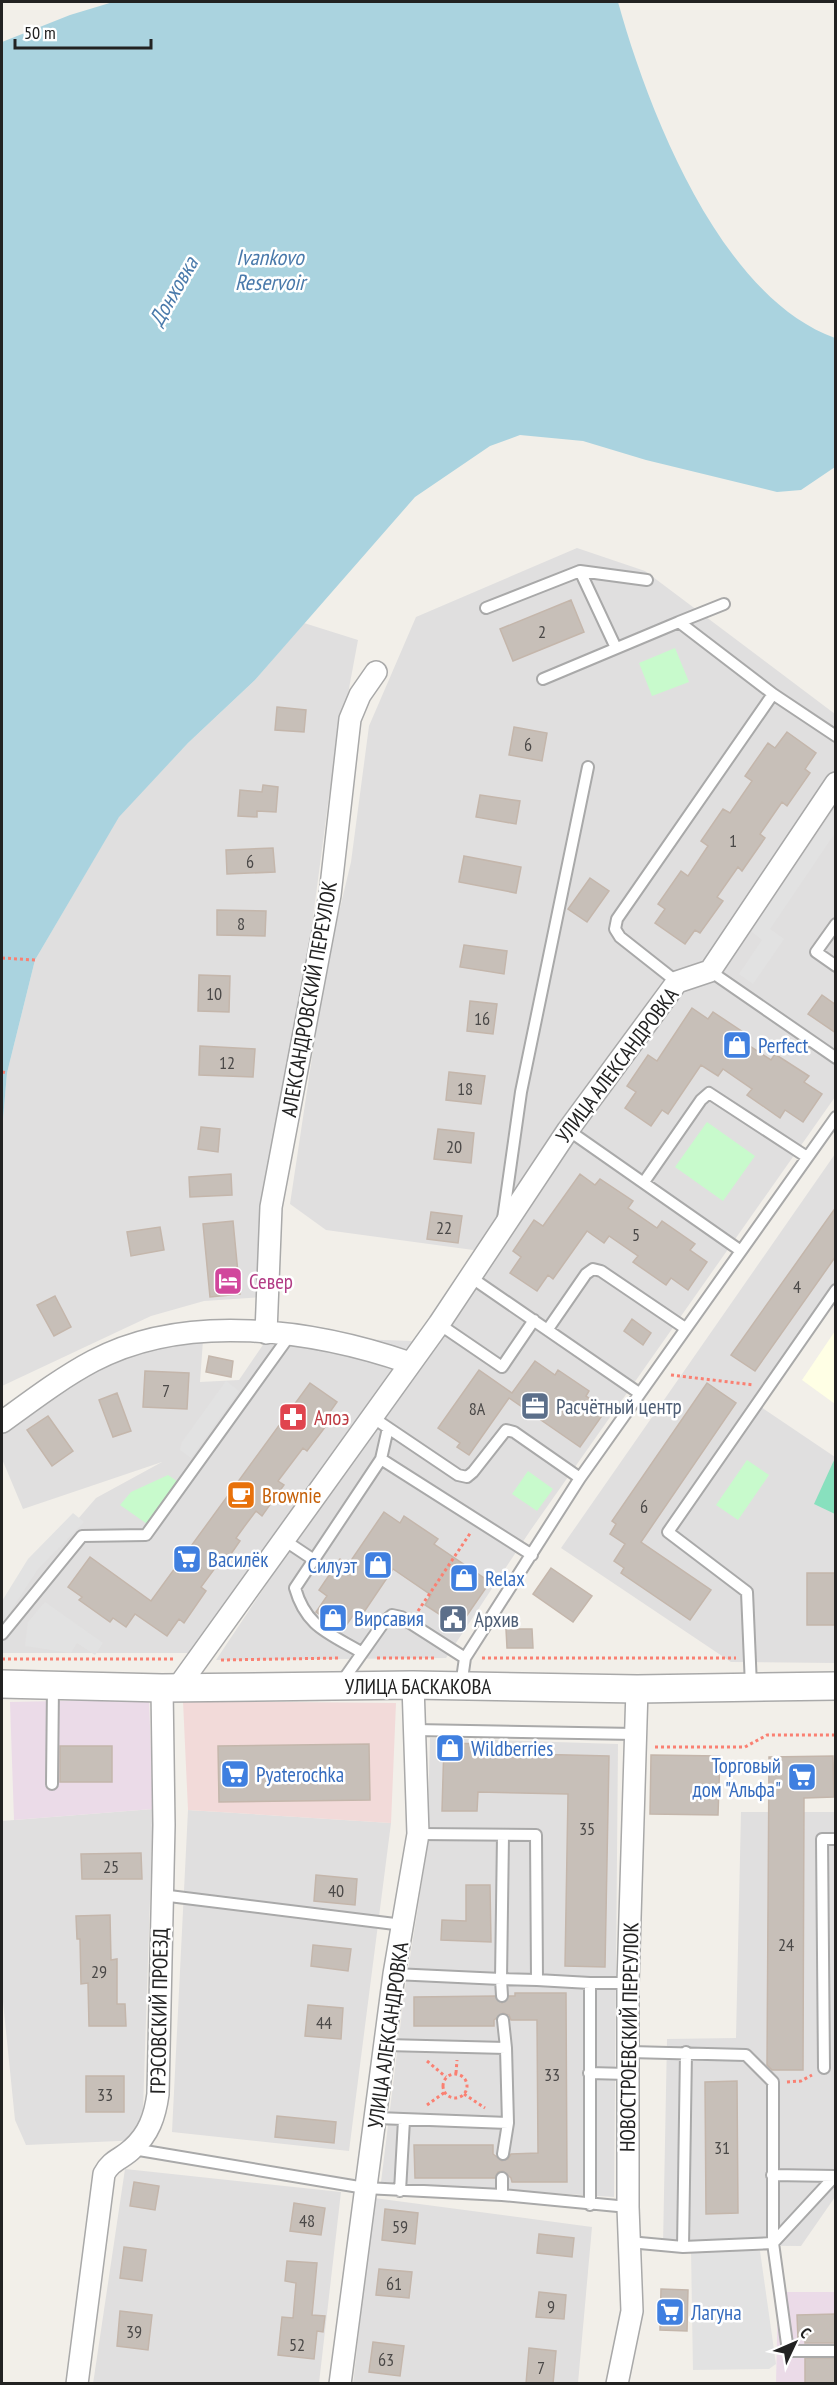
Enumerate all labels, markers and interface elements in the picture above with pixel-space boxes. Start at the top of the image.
scale bar [15,12,152,50]
text: 50 m [24,21,56,44]
water label: Ivankovo Reservoir [235,243,308,296]
water label: Донховка [142,250,204,331]
house number: 2 [538,620,546,643]
house number: 6 [524,733,532,756]
house number: 1 [729,829,737,852]
house number: 6 [246,850,254,873]
street label: АЛЕКСАНДРОВСКИЙ ПЕРЕУЛОК [275,879,343,1119]
house number: 8 [237,912,245,935]
house number: 10 [206,982,222,1005]
street label: УЛИЦА АЛЕКСАНДРОВКА [550,982,684,1148]
house number: 16 [474,1007,490,1030]
shop icon: Perfect [721,1029,753,1061]
place label: Perfect [758,1032,808,1059]
house number: 12 [219,1051,235,1074]
house number: 18 [457,1077,473,1100]
house number: 20 [446,1135,462,1158]
house number: 22 [436,1216,452,1239]
house number: 5 [632,1223,640,1246]
hotel icon: Север [212,1265,244,1297]
place label: Север [249,1268,293,1295]
house number: 4 [793,1275,801,1298]
house number: 7 [162,1379,170,1402]
office icon: Расчётный центр [519,1390,551,1422]
place label: Расчётный центр [556,1393,682,1420]
house number: 8А [469,1397,486,1420]
pharmacy icon: Алоэ [277,1401,309,1433]
place label: Алоэ [314,1404,349,1431]
cafe icon: Brownie [225,1479,257,1511]
place label: Brownie [262,1482,321,1509]
house number: 6 [640,1495,648,1518]
supermarket icon: Василёк [171,1543,203,1575]
place label: Василёк [208,1546,268,1573]
shop icon: Силуэт [362,1549,394,1581]
place label: Силуэт [307,1552,357,1579]
shop icon: Relax [448,1562,480,1594]
place label: Relax [485,1565,525,1592]
shop icon: Вирсавия [317,1602,349,1634]
public building icon: Архив [437,1603,469,1635]
place label: Вирсавия [354,1605,424,1632]
place label: Архив [474,1606,519,1633]
street label: УЛИЦА БАСКАКОВА [345,1673,491,1700]
shop icon: Wildberries [434,1732,466,1764]
place label: Wildberries [471,1735,553,1762]
place label: Торговый дом "Альфа" [693,1752,781,1803]
supermarket icon: Pyaterochka [219,1758,251,1790]
place label: Pyaterochka [256,1761,344,1788]
supermarket icon: Торговый дом "Альфа" [786,1761,818,1793]
house number: 35 [579,1817,595,1840]
house number: 25 [103,1855,119,1878]
house number: 40 [328,1879,344,1902]
street label: НОВОСТРОЕВСКИЙ ПЕРЕУЛОК [613,1922,645,2152]
street label: ГРЭСОВСКИЙ ПРОЕЗД [144,1928,174,2094]
house number: 24 [778,1933,794,1956]
street label: УЛИЦА АЛЕКСАНДРОВКА [362,1940,414,2130]
house number: 29 [91,1960,107,1983]
house number: 44 [316,2011,332,2034]
house number: 33 [544,2063,560,2086]
house number: 33 [97,2083,113,2106]
house number: 31 [714,2136,730,2159]
house number: 48 [299,2209,315,2232]
house number: 59 [392,2215,408,2238]
house number: 61 [386,2272,402,2295]
house number: 9 [547,2295,555,2318]
supermarket icon: Лагуна [654,2296,686,2328]
place label: Лагуна [690,2299,742,2326]
north arrow [765,2313,825,2373]
house number: 39 [126,2320,142,2343]
text: С [796,2323,816,2343]
house number: 52 [289,2333,305,2356]
house number: 63 [378,2348,394,2371]
house number: 7 [537,2356,545,2379]

